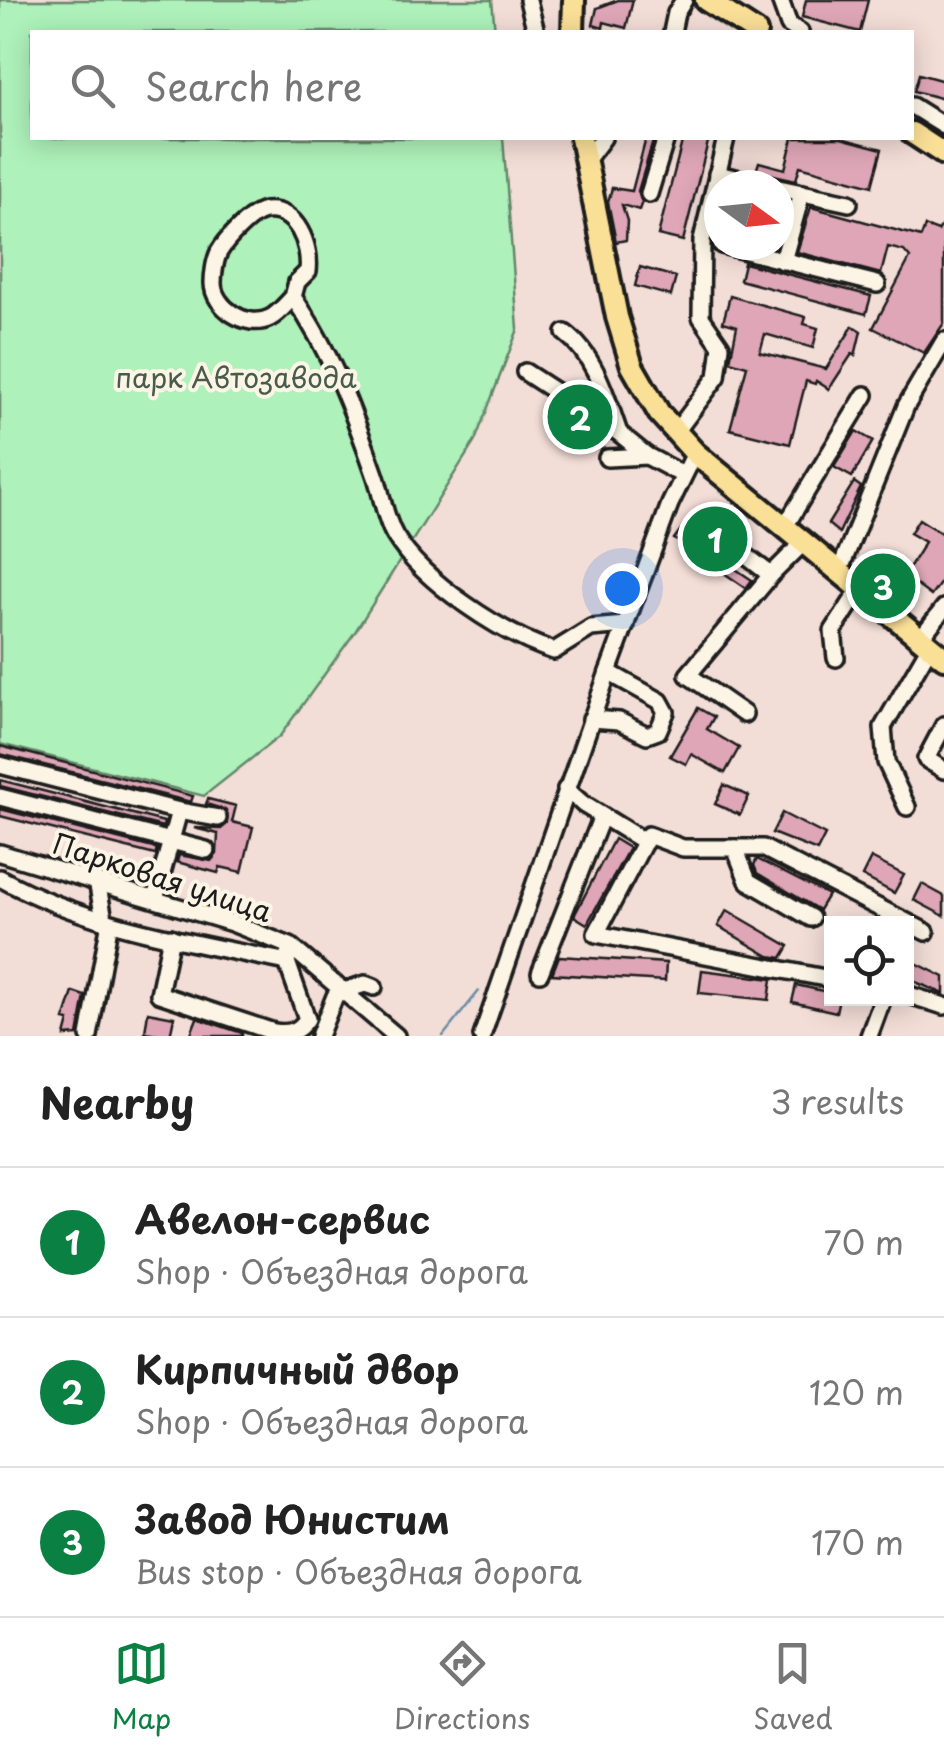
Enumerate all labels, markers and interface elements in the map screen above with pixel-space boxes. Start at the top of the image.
search box [30,30,914,140]
text: Search here [145,57,362,114]
icon: search [65,58,120,113]
north arrow [704,170,794,260]
park label: парк Автозавода [115,355,357,398]
pin: 2 [548,380,612,454]
pin: 1 [682,502,748,576]
pin: 3 [850,548,916,624]
your location [597,563,648,614]
street label: Парковая улица [47,821,278,932]
map controls [824,916,914,1006]
button: locate [824,916,914,1006]
text: Nearby [40,1070,194,1133]
text: 3 results [770,1077,904,1125]
text: Авелон-сервис [135,1190,430,1247]
text: 1 [65,1218,80,1266]
text: 70 m [824,1218,904,1266]
text: Shop · Объездная дорога [135,1247,528,1295]
text: Кирпичный двор [135,1340,459,1397]
text: 2 [61,1368,84,1416]
text: 120 m [809,1368,904,1416]
text: Shop · Объездная дорога [135,1397,528,1445]
text: Завод Юнистим [135,1490,450,1547]
text: 3 [62,1518,83,1566]
text: 170 m [811,1518,904,1566]
text: Bus stop · Объездная дорога [135,1547,582,1595]
tab: Map [111,1636,171,1739]
tab: Directions [394,1636,530,1739]
tab: Saved [753,1636,833,1739]

